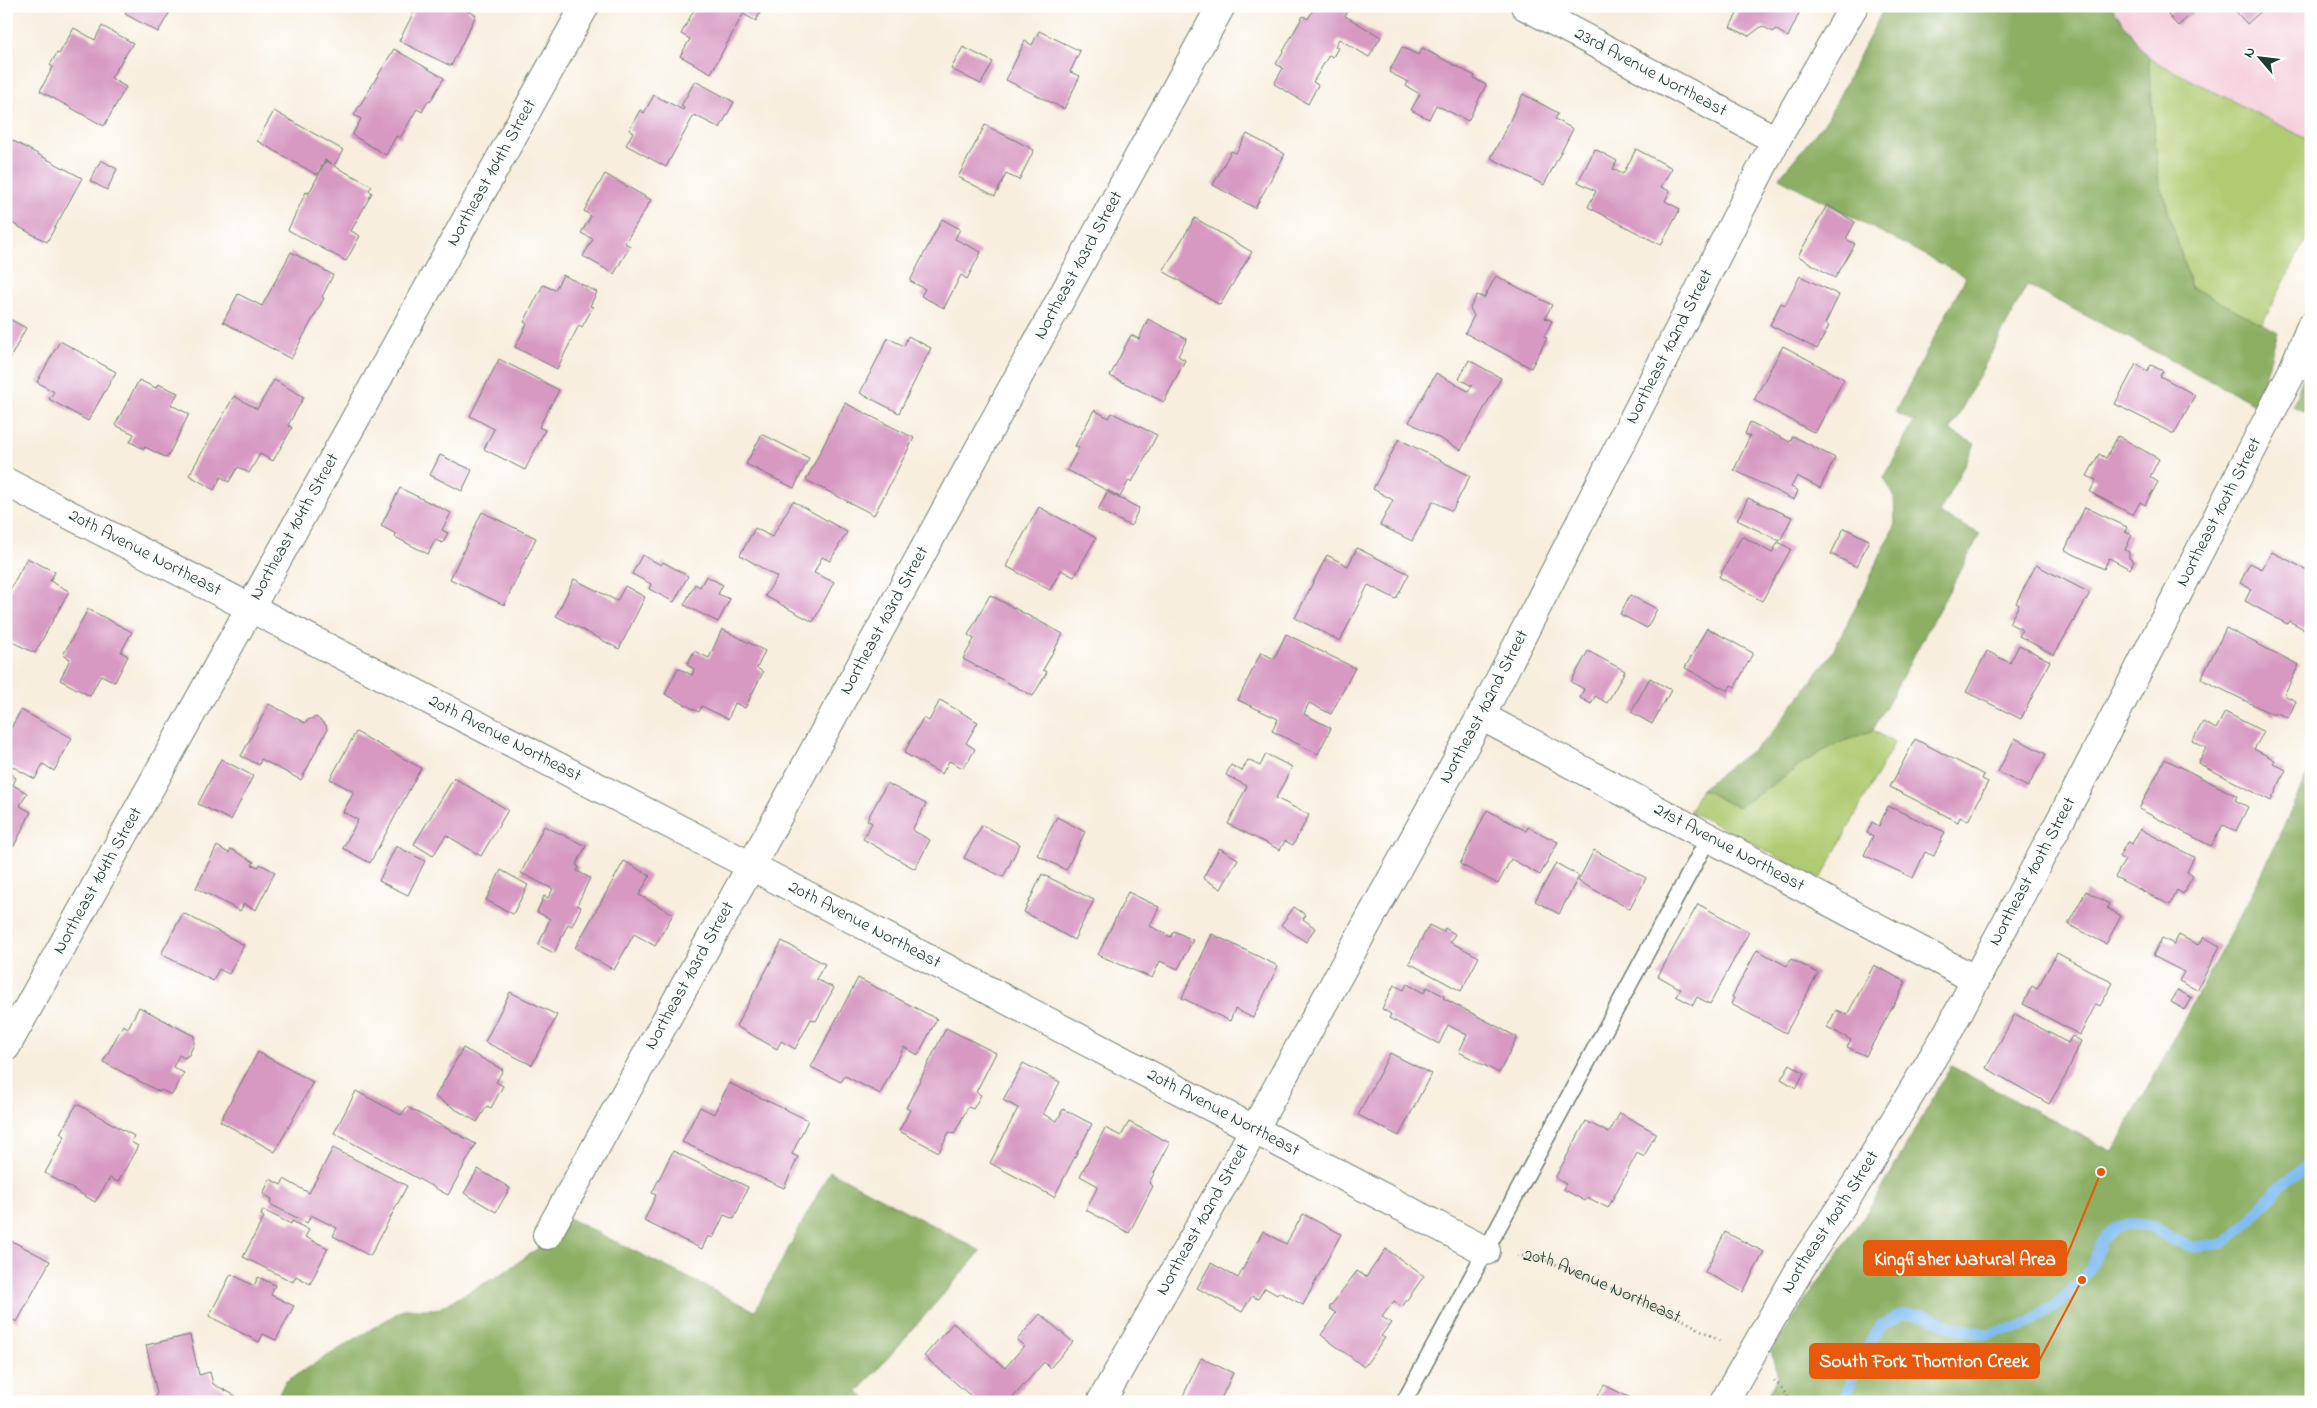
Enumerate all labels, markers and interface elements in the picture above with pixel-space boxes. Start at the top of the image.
street label: 23rd Avenue Northeast [1569,21,1731,124]
north arrow [2234,32,2284,82]
text: N [2238,43,2261,62]
street label: Northeast 104th Street [441,95,543,251]
street label: Northeast 103rd Street [1028,186,1130,344]
street label: Northeast 102nd Street [1620,265,1721,429]
street label: Northeast 100th Street [2170,433,2269,592]
street label: Northeast 104th Street [244,449,347,605]
street label: 20th Avenue Northeast [64,503,226,604]
street label: Northeast 103rd Street [834,542,936,700]
street label: Northeast 102nd Street [1433,625,1536,789]
street label: 20th Avenue Northeast [424,689,586,789]
street label: Northeast 100th Street [1983,793,2083,951]
street label: 21st Avenue Northeast [1649,797,1809,899]
street label: Northeast 104th Street [47,803,150,959]
street label: 20th Avenue Northeast [783,875,945,976]
street label: Northeast 103rd Street [639,897,742,1055]
street label: 20th Avenue Northeast [1142,1063,1304,1164]
street label: Northeast 102nd Street [1150,1139,1257,1301]
street label: Northeast 100th Street [1775,1146,1886,1299]
callout: Kingfisher Natural Area [1864,1241,2066,1275]
street label: 20th Avenue Northeast [1522,1243,1685,1331]
text: Kingfisher Natural Area [1874,1247,2056,1276]
callout: South Fork Thornton Creek [1810,1344,2039,1378]
text: South Fork Thornton Creek [1819,1349,2029,1376]

